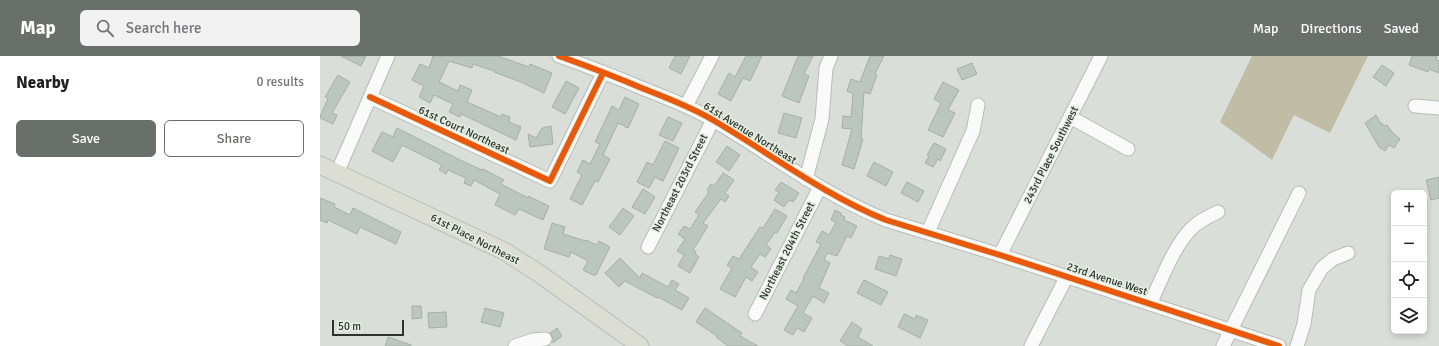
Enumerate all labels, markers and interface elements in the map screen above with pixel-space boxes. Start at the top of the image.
search box [80,10,360,46]
text: Map [20,16,56,40]
icon: search [94,17,116,39]
text: Search here [126,19,201,37]
text: Map [1253,20,1279,37]
text: Directions [1301,20,1362,37]
text: Saved [1384,20,1419,37]
text: Nearby [16,72,69,93]
text: 0 results [256,74,304,90]
street label: 61st Avenue Northeast [701,99,799,167]
street label: 61st Court Northeast [416,103,512,157]
street label: 243rd Place Southwest [1021,104,1081,206]
button: Save [16,120,156,157]
button: Share [164,120,304,157]
street label: Northeast 203rd Street [650,132,710,234]
map controls [1391,190,1427,334]
button: + [1391,190,1427,226]
street label: Northeast 204th Street [757,200,817,302]
street label: 61st Place Northeast [428,211,522,267]
button: − [1391,226,1427,262]
street label: 23rd Avenue West [1065,260,1149,298]
button: locate [1391,262,1427,298]
button: layers [1391,298,1427,334]
scale bar [332,318,404,337]
text: 50 m [338,320,361,333]

